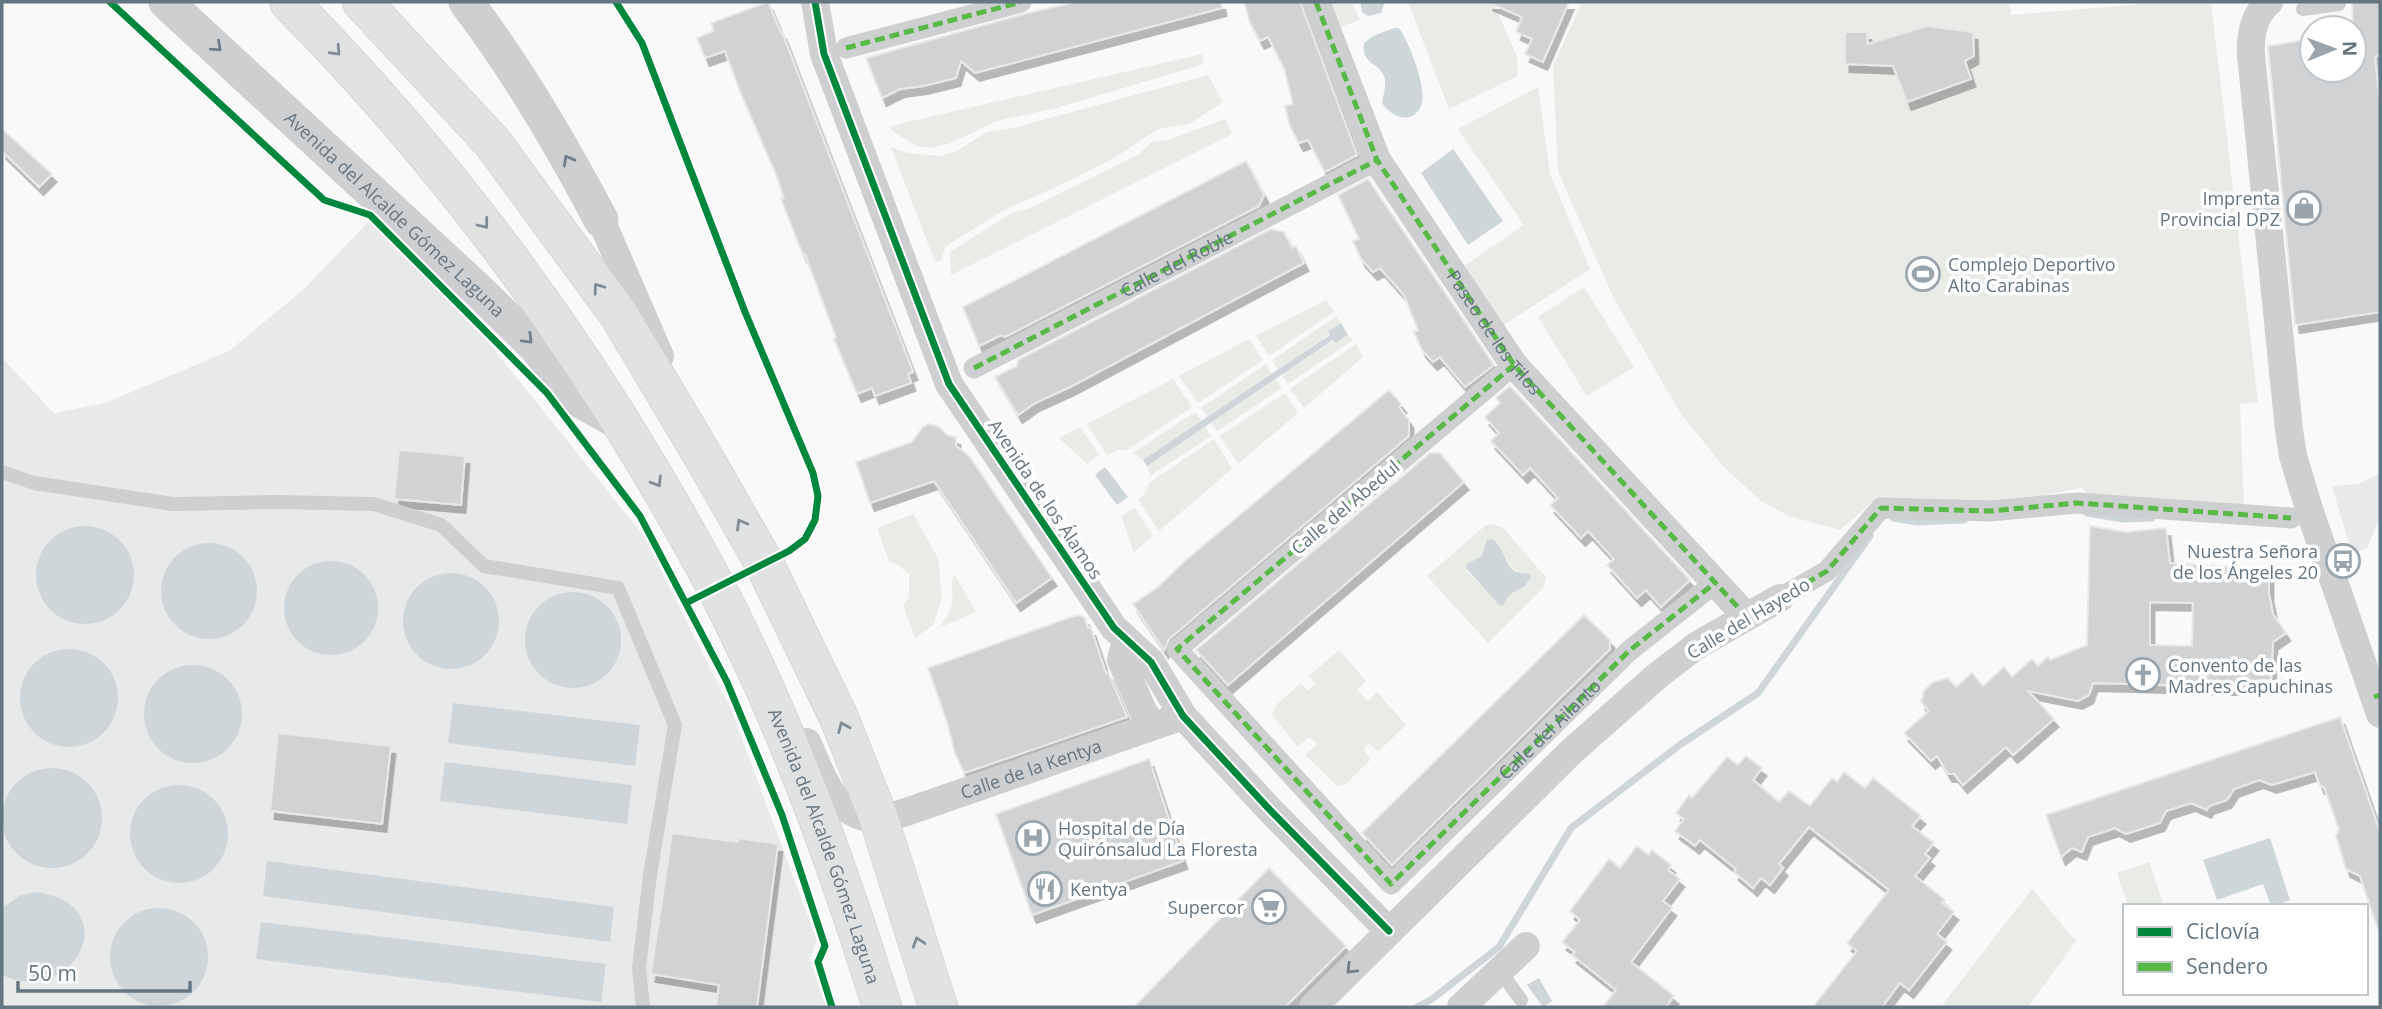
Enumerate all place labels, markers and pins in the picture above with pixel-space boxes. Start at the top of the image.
place label: Imprenta Provincial DPZ [2160,186,2280,231]
shop icon: Imprenta Provincial DPZ [2285,189,2323,227]
place label: Complejo Deportivo Alto Carabinas [1948,252,2116,297]
sports icon: Complejo Deportivo Alto Carabinas [1904,255,1942,293]
place label: Nuestra Señora de los Ángeles 20 [2173,539,2318,584]
bus stop icon: Nuestra Señora de los Ángeles 20 [2324,542,2362,580]
place label: Convento de las Madres Capuchinas [2168,653,2333,698]
church icon: Convento de las Madres Capuchinas [2124,656,2162,694]
place label: Hospital de Día Quirónsalud La Floresta [1058,816,1258,861]
hospital icon: Hospital de Día Quirónsalud La Floresta [1014,819,1052,857]
restaurant icon: Kentya [1026,870,1064,908]
place label: Kentya [1070,877,1128,901]
supermarket icon: Supercor [1250,888,1288,926]
place label: Supercor [1168,895,1245,919]

